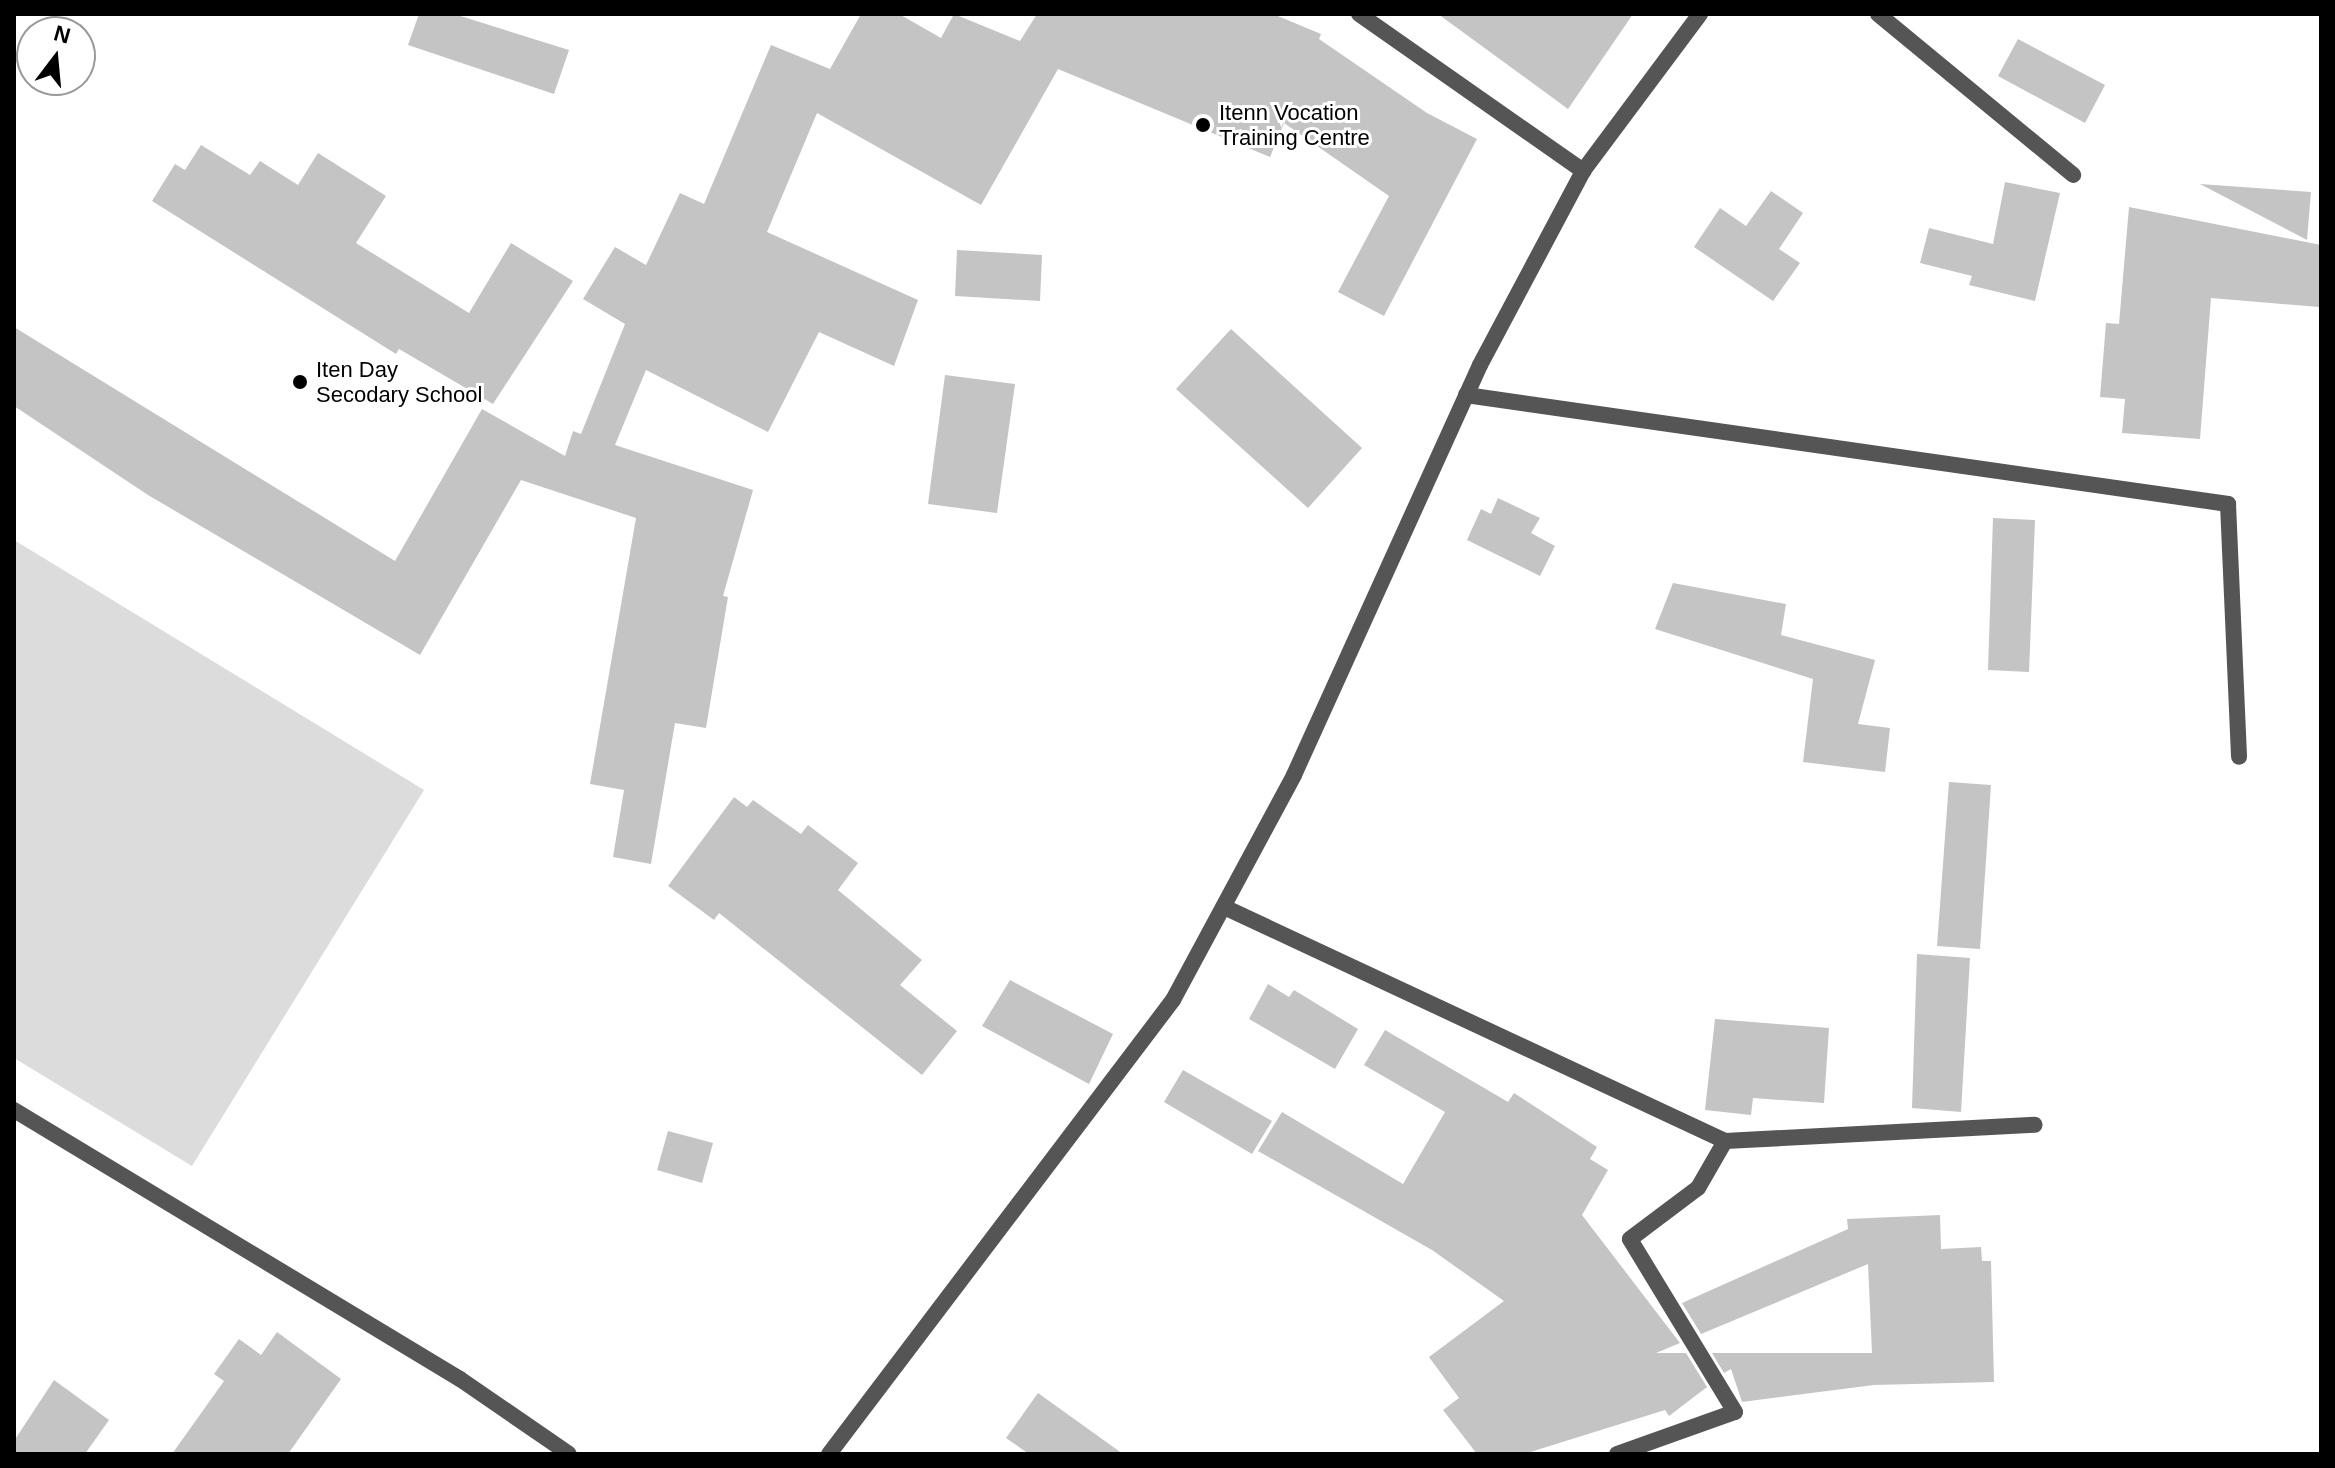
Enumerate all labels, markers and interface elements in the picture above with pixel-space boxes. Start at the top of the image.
north arrow [16,16,96,96]
text: N [51,20,73,49]
place label: Itenn Vocation Training Centre [1219,99,1370,150]
marker: Itenn Vocation Training Centre [1194,116,1212,134]
place label: Iten Day Secodary School [316,356,482,408]
marker: Iten Day Secodary School [291,373,309,391]

